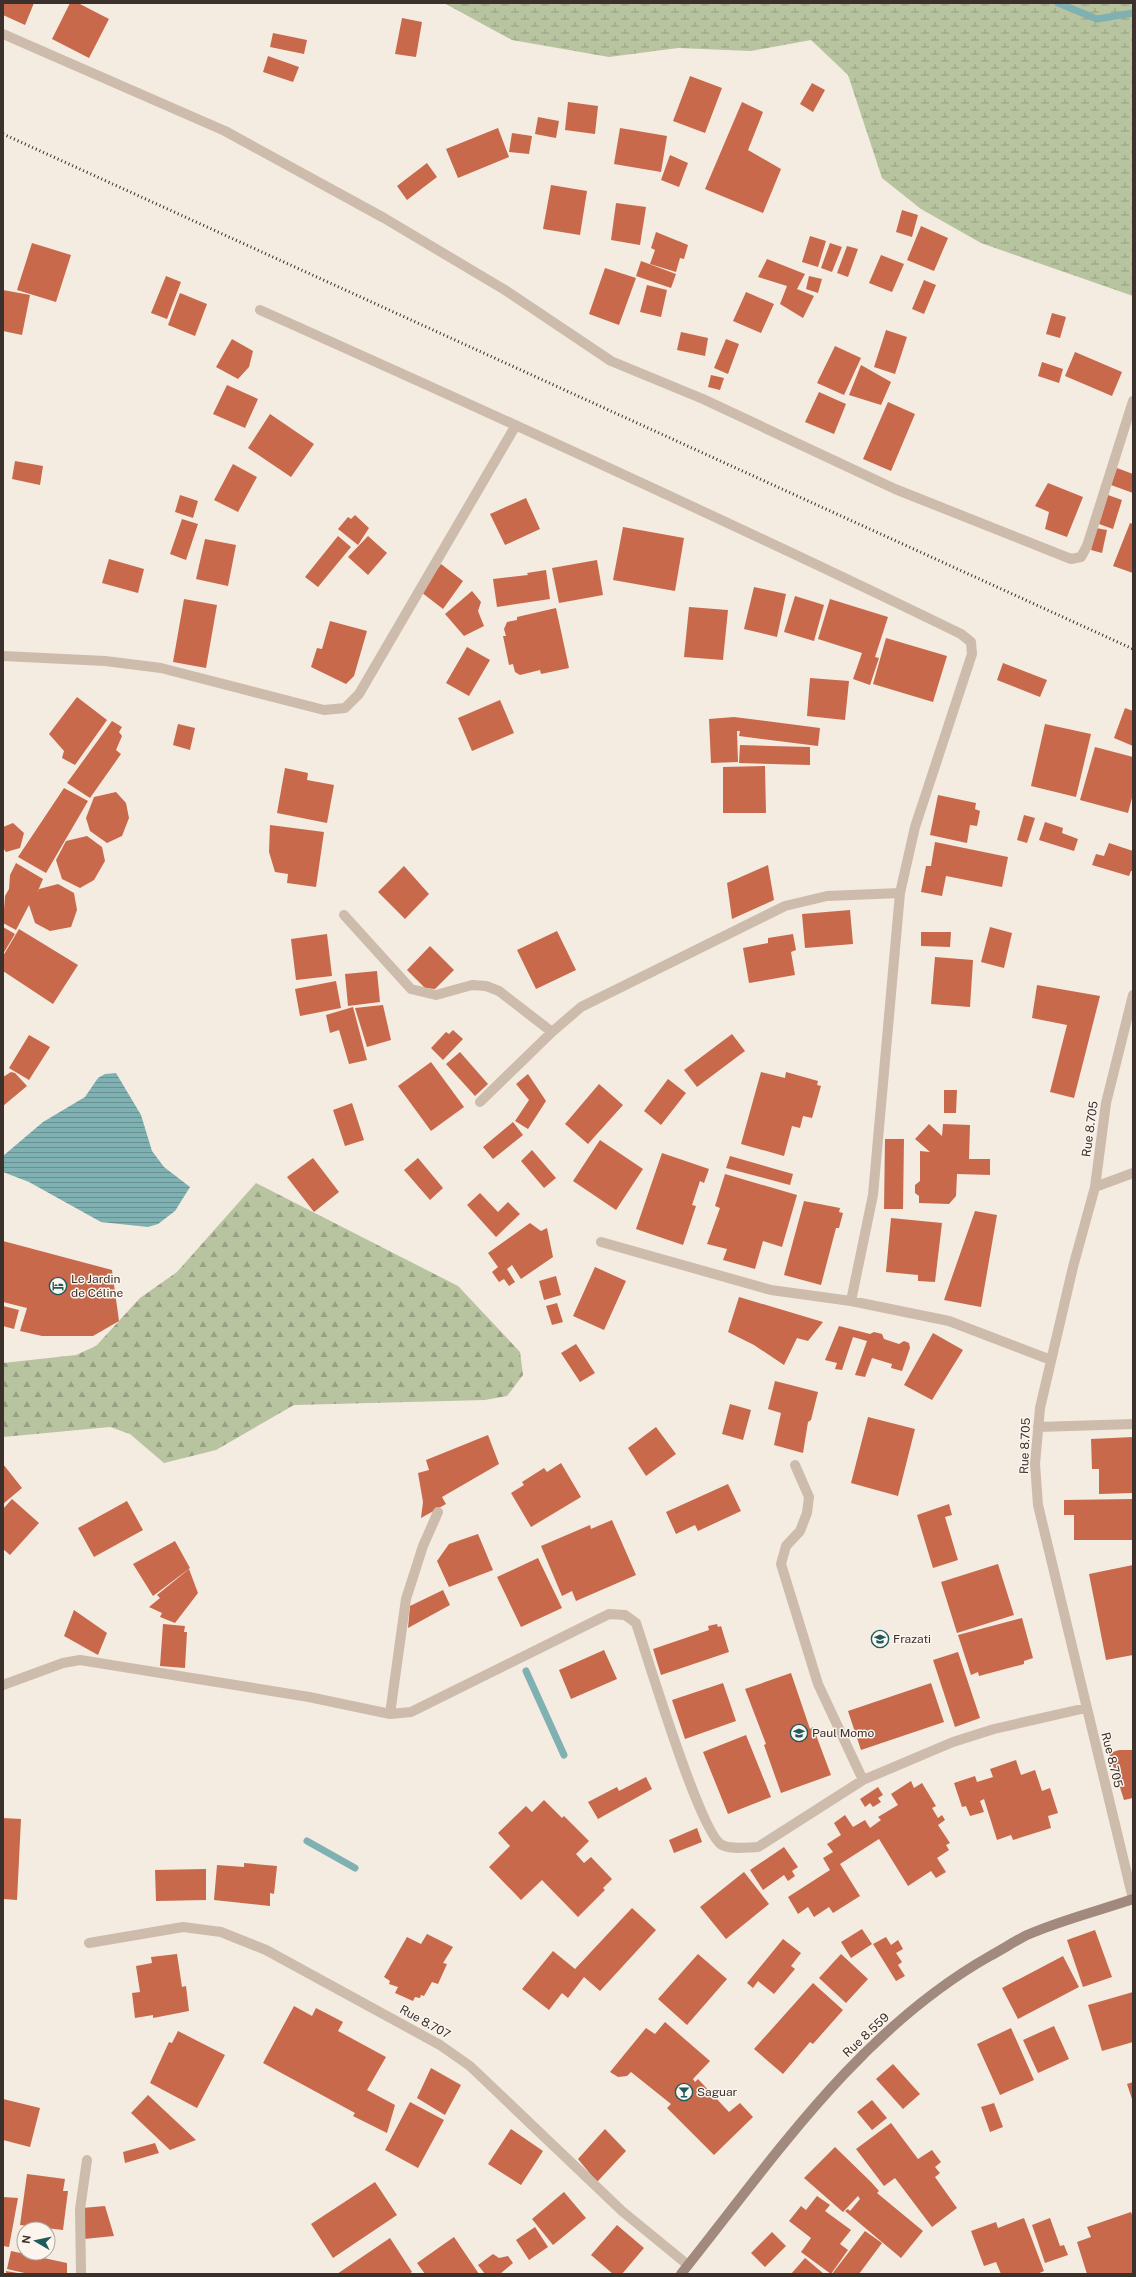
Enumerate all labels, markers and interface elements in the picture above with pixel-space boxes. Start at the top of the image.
street label: Rue 8.705 [1079,1100,1101,1158]
place label: Le Jardin de Céline [71,1272,123,1300]
hotel icon: Le Jardin de Céline [48,1276,68,1296]
street label: Rue 8.705 [1017,1417,1033,1474]
school or university icon: Frazati [870,1629,890,1649]
place label: Frazati [893,1632,931,1646]
school or university icon: Paul Momo [789,1723,809,1743]
place label: Paul Momo [812,1726,874,1740]
street label: Rue 8.705 [1098,1731,1126,1789]
street label: Rue 8.707 [397,2002,453,2042]
street label: Rue 8.559 [840,2010,892,2060]
bar icon: Saguar [674,2082,694,2102]
place label: Saguar [697,2085,738,2099]
north arrow [16,2221,56,2261]
text: N [20,2234,33,2245]

